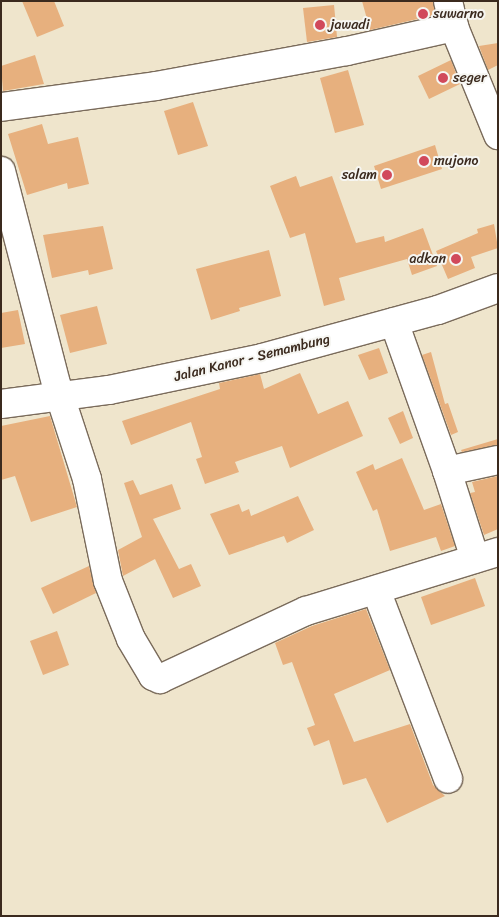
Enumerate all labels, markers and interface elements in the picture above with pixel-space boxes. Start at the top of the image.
place label: suwarno [433,6,484,22]
marker: suwarno [417,8,429,20]
place label: jawadi [330,17,370,33]
marker: jawadi [314,19,326,31]
place label: seger [453,70,487,86]
marker: seger [437,72,449,84]
place label: mujono [434,153,478,169]
marker: mujono [418,155,430,167]
place label: salam [342,167,377,183]
marker: salam [381,169,393,181]
place label: adkan [410,251,446,267]
marker: adkan [450,253,462,265]
street label: Jalan Kanor - Semambung [173,331,331,385]

